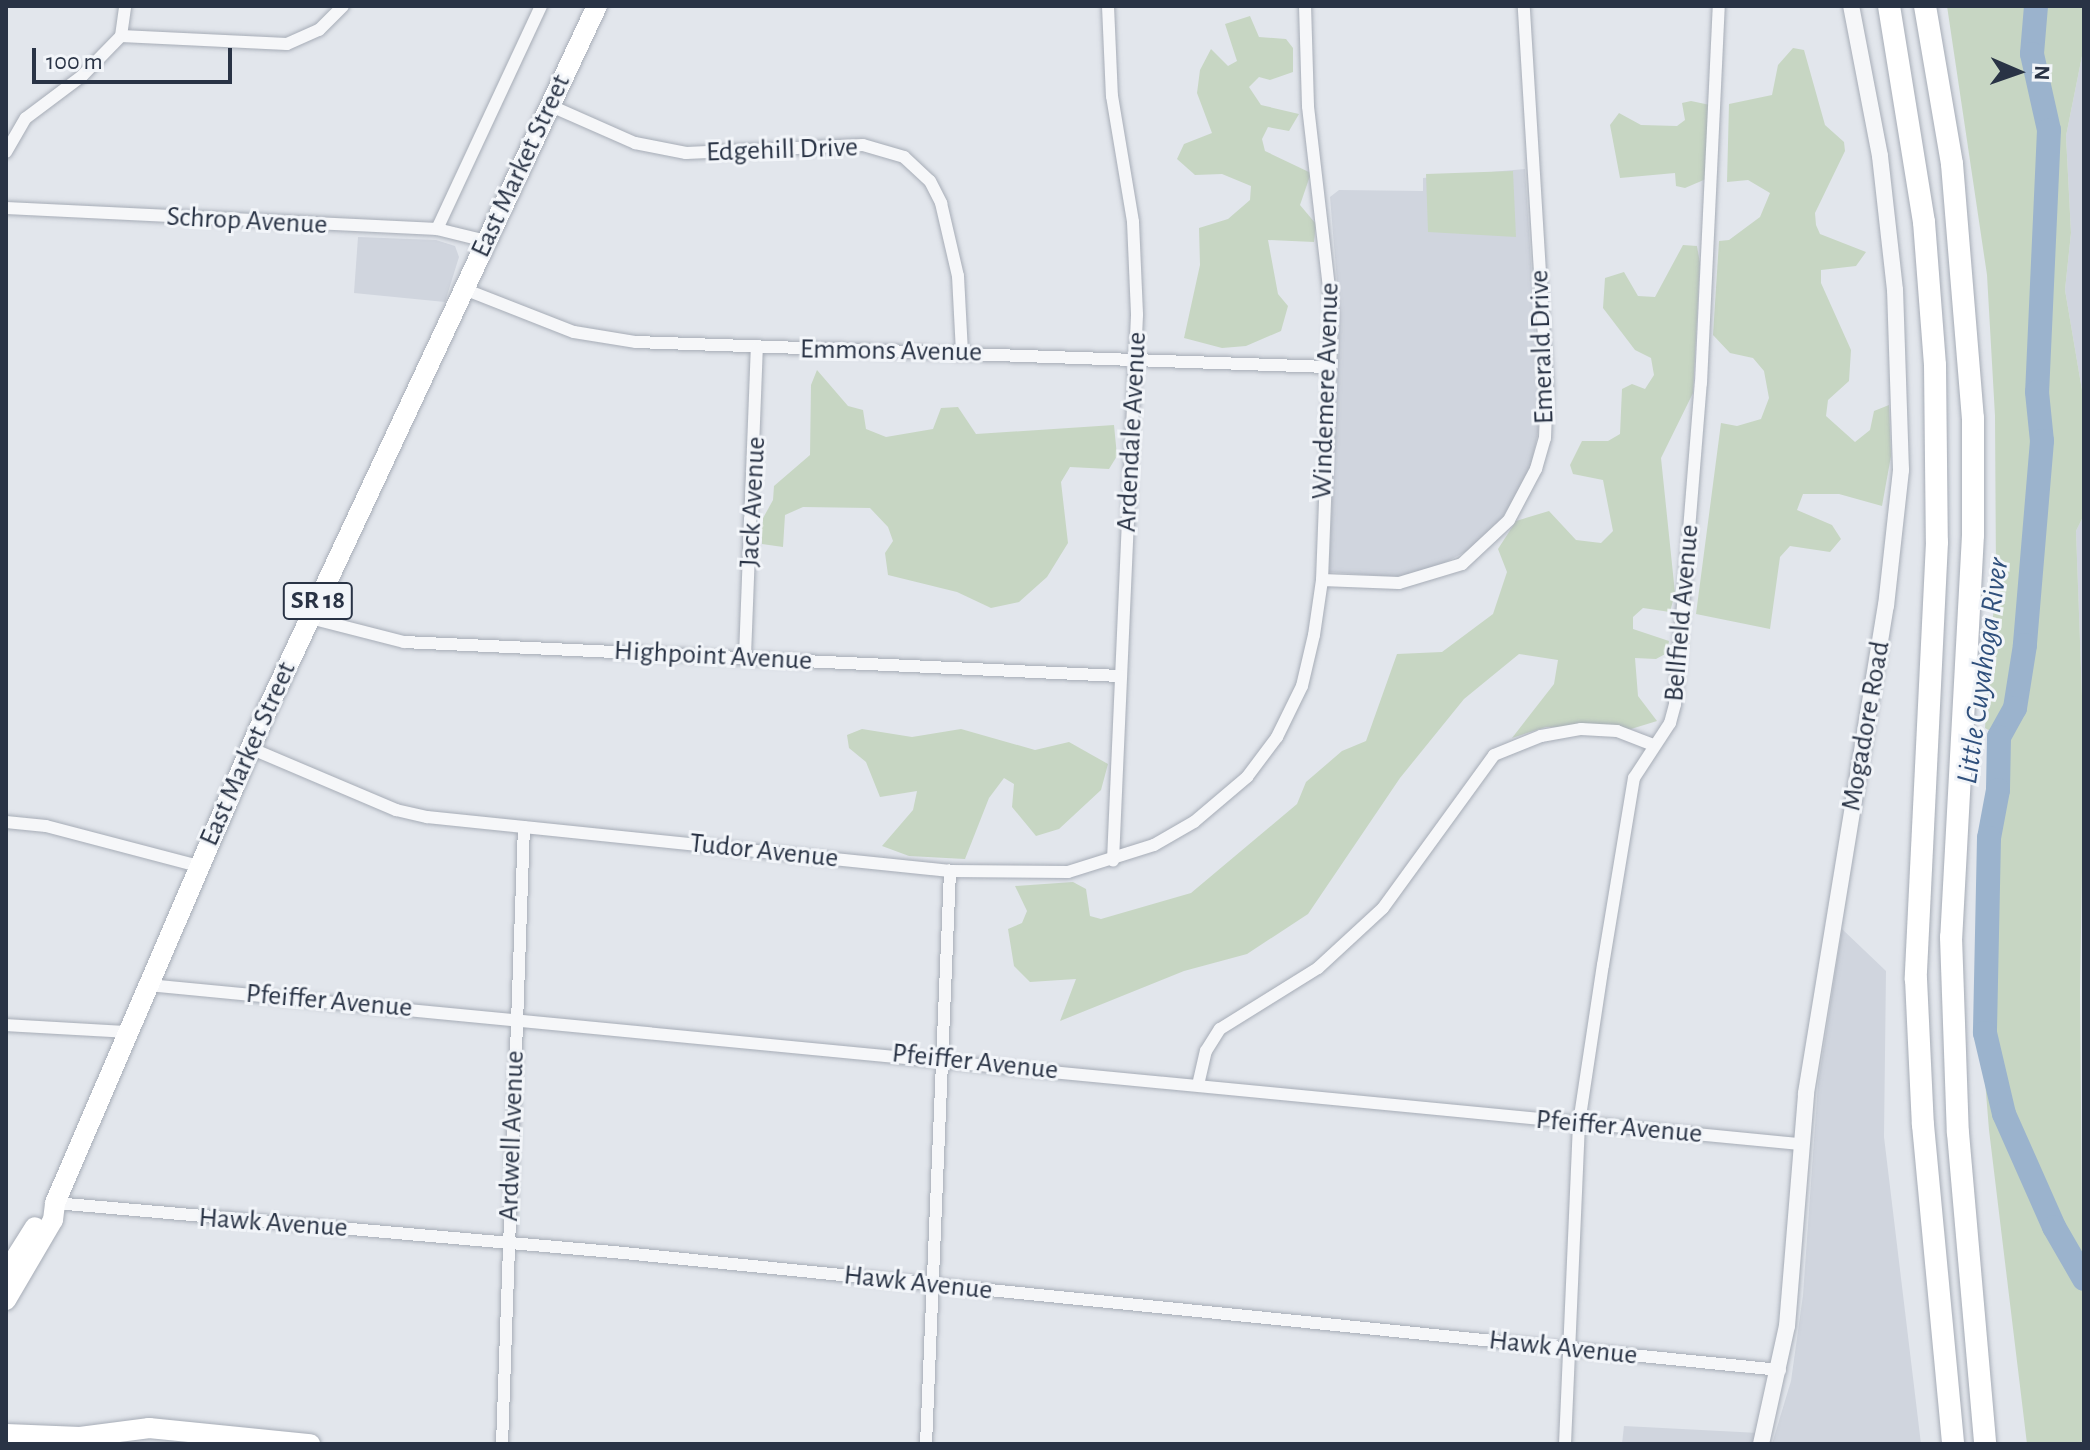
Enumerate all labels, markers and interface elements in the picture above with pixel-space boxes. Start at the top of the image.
scale bar [36,32,236,82]
north arrow [1978,32,2058,112]
text: 100 m [46,50,103,74]
text: N [2031,65,2053,81]
street label: East Market Street [464,69,578,263]
street label: Edgehill Drive [706,131,858,169]
street label: Schrop Avenue [166,200,328,242]
street label: Emerald Drive [1523,269,1561,425]
street label: Windemere Avenue [1305,282,1347,500]
street label: Ardendale Avenue [1110,331,1154,533]
street label: Emmons Avenue [800,333,982,369]
street label: Jack Avenue [733,436,773,568]
street label: Bellfield Avenue [1658,523,1706,703]
water label: Little Cuyahoga River [1949,556,2017,786]
road number: SR 18 [282,579,354,623]
street label: Highpoint Avenue [613,634,813,678]
street label: Mogadore Road [1835,639,1897,813]
street label: East Market Street [192,657,304,851]
street label: Tudor Avenue [688,826,840,876]
street label: Pfeiffer Avenue [244,977,414,1025]
street label: Pfeiffer Avenue [890,1037,1060,1087]
street label: Ardwell Avenue [492,1050,532,1222]
street label: Pfeiffer Avenue [1534,1103,1704,1151]
street label: Hawk Avenue [197,1201,349,1245]
street label: Hawk Avenue [842,1259,994,1307]
street label: Hawk Avenue [1487,1324,1639,1372]

